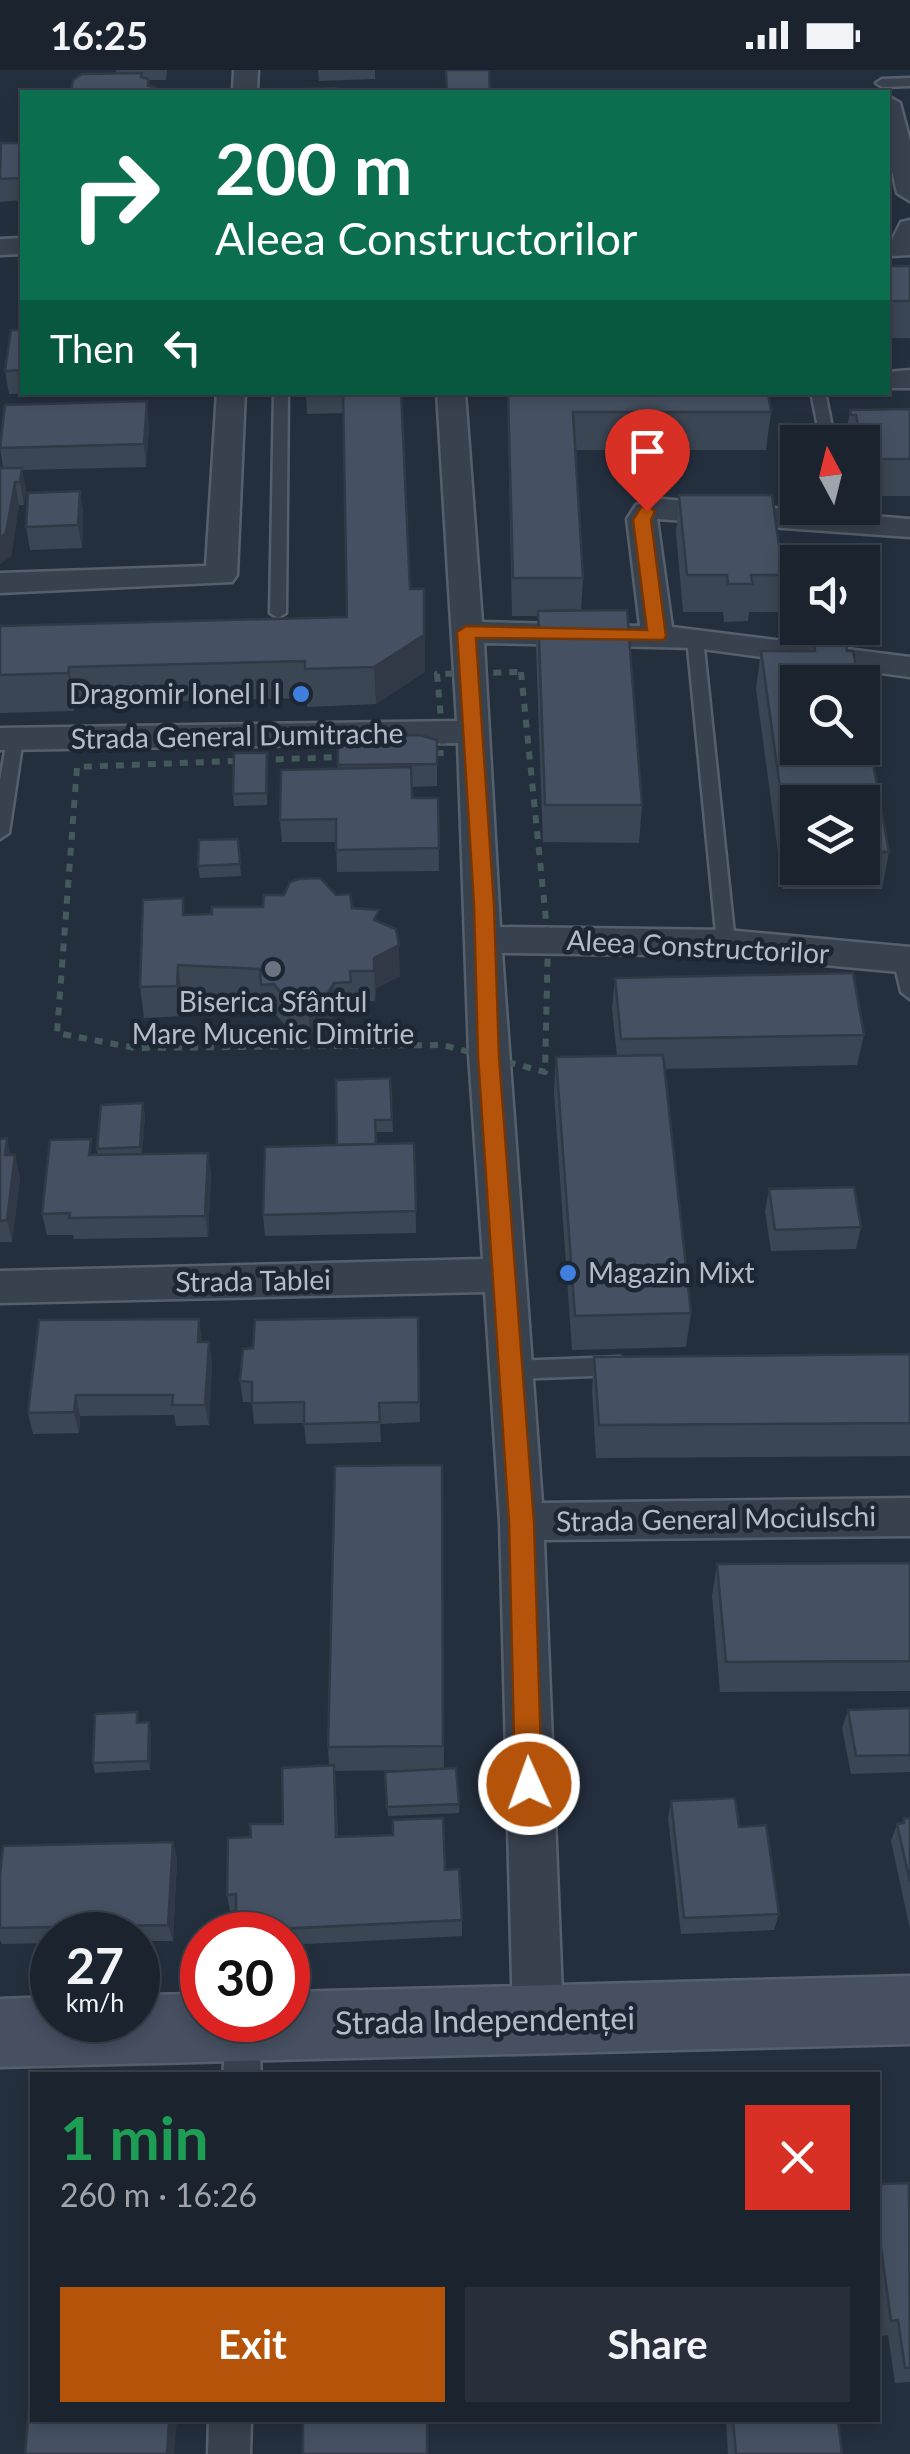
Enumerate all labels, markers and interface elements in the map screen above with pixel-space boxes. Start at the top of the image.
text: 16:25 [50,12,148,58]
text: 200 m [215,126,412,210]
icon: right [50,130,180,260]
text: Aleea Constructorilor [215,211,637,265]
icon: left [155,320,210,375]
text: Then [50,325,135,371]
pin [605,409,690,512]
icon: arrive [620,424,675,479]
north arrow [780,425,880,525]
map controls [780,425,880,885]
button: sound [780,545,880,645]
button: search [780,665,880,765]
place label: Dragomir Ionel I I [69,676,281,710]
marker: Dragomir Ionel I I [290,683,312,705]
street label: Strada General Dumitrache [70,715,404,755]
button: layers [780,785,880,885]
street label: Aleea Constructorilor [566,922,830,970]
marker: Biserica Sfântul Mare Mucenic Dimitrie [262,958,284,980]
place label: Biserica Sfântul Mare Mucenic Dimitrie [132,984,414,1050]
place label: Magazin Mixt [588,1255,755,1289]
street label: Strada Tablei [175,1262,331,1298]
marker: Magazin Mixt [557,1262,579,1284]
street label: Strada General Mociulschi [556,1498,876,1538]
position arrow [477,1732,581,1836]
speed limit sign: 30 [180,1912,310,2042]
text: 27 [66,1935,124,1995]
text: km/h [66,1987,124,2017]
street label: Strada Independenței [335,1997,635,2042]
text: 1 min [60,2101,209,2173]
button: close [745,2105,850,2210]
text: 260 m · 16:26 [60,2175,257,2214]
button: Exit [60,2287,445,2402]
button: Share [465,2287,850,2402]

